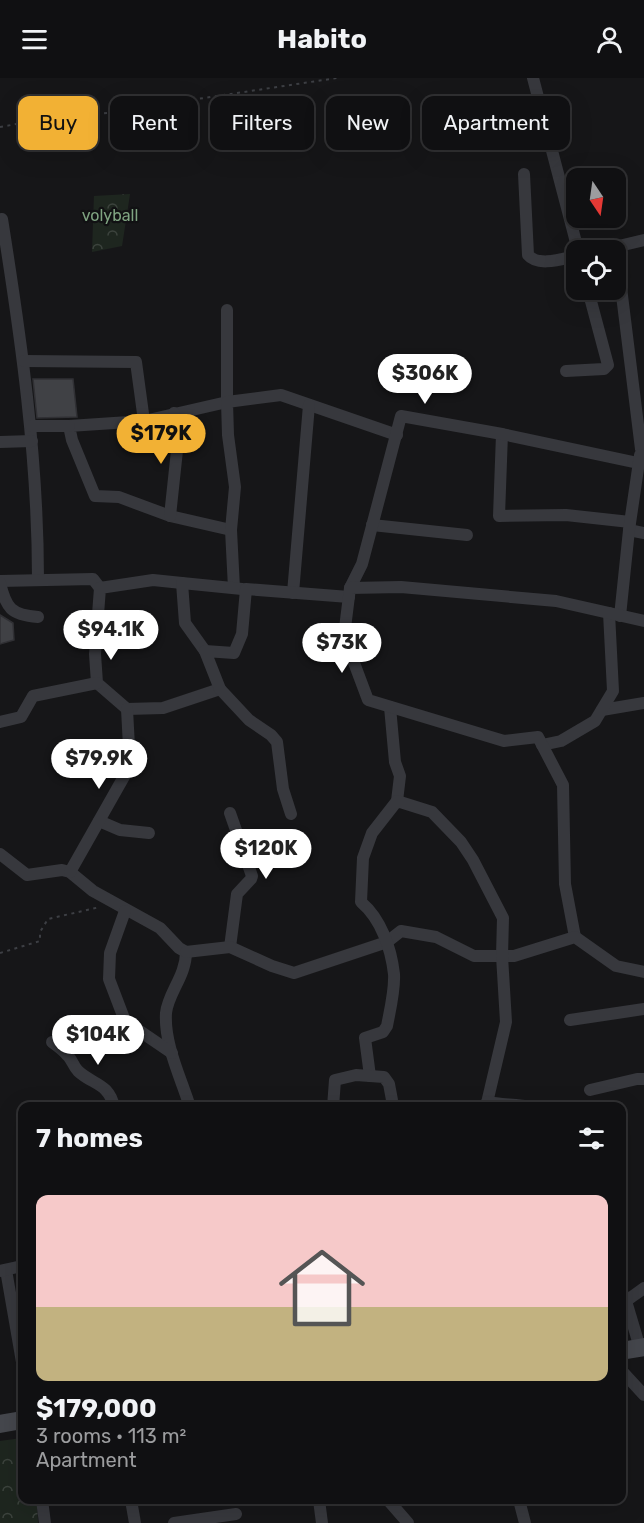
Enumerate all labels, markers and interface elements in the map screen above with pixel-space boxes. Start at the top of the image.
icon: menu [18,23,51,56]
text: Habito [277,23,367,55]
icon: person [593,23,626,56]
chip: Buy [18,96,98,150]
chip: Rent [110,96,198,150]
chip: Filters [210,96,314,150]
chip: New [326,96,410,150]
chip: Apartment [422,96,570,150]
north arrow [566,168,626,228]
map controls [566,168,626,300]
park label: volyball [82,206,138,225]
button: locate [566,240,626,300]
pin: $306K [383,354,467,405]
text: $306K [392,361,458,385]
pin: $179K [119,414,203,465]
text: $179K [131,421,191,445]
pin: $94.1K [62,610,160,661]
text: $94.1K [77,617,145,641]
pin: $73K [306,623,378,674]
text: $73K [316,630,368,654]
pin: $79.9K [50,739,148,790]
text: $79.9K [65,746,133,770]
pin: $120K [224,829,308,880]
text: $120K [234,836,298,860]
pin: $104K [56,1015,140,1066]
text: $104K [66,1022,130,1046]
icon: filters [575,1122,608,1155]
text: 7 homes [36,1123,143,1154]
icon: home [268,1234,376,1342]
text: $179,000 [36,1393,157,1424]
text: 3 rooms · 113 m² [36,1424,186,1448]
text: Apartment [36,1448,137,1472]

